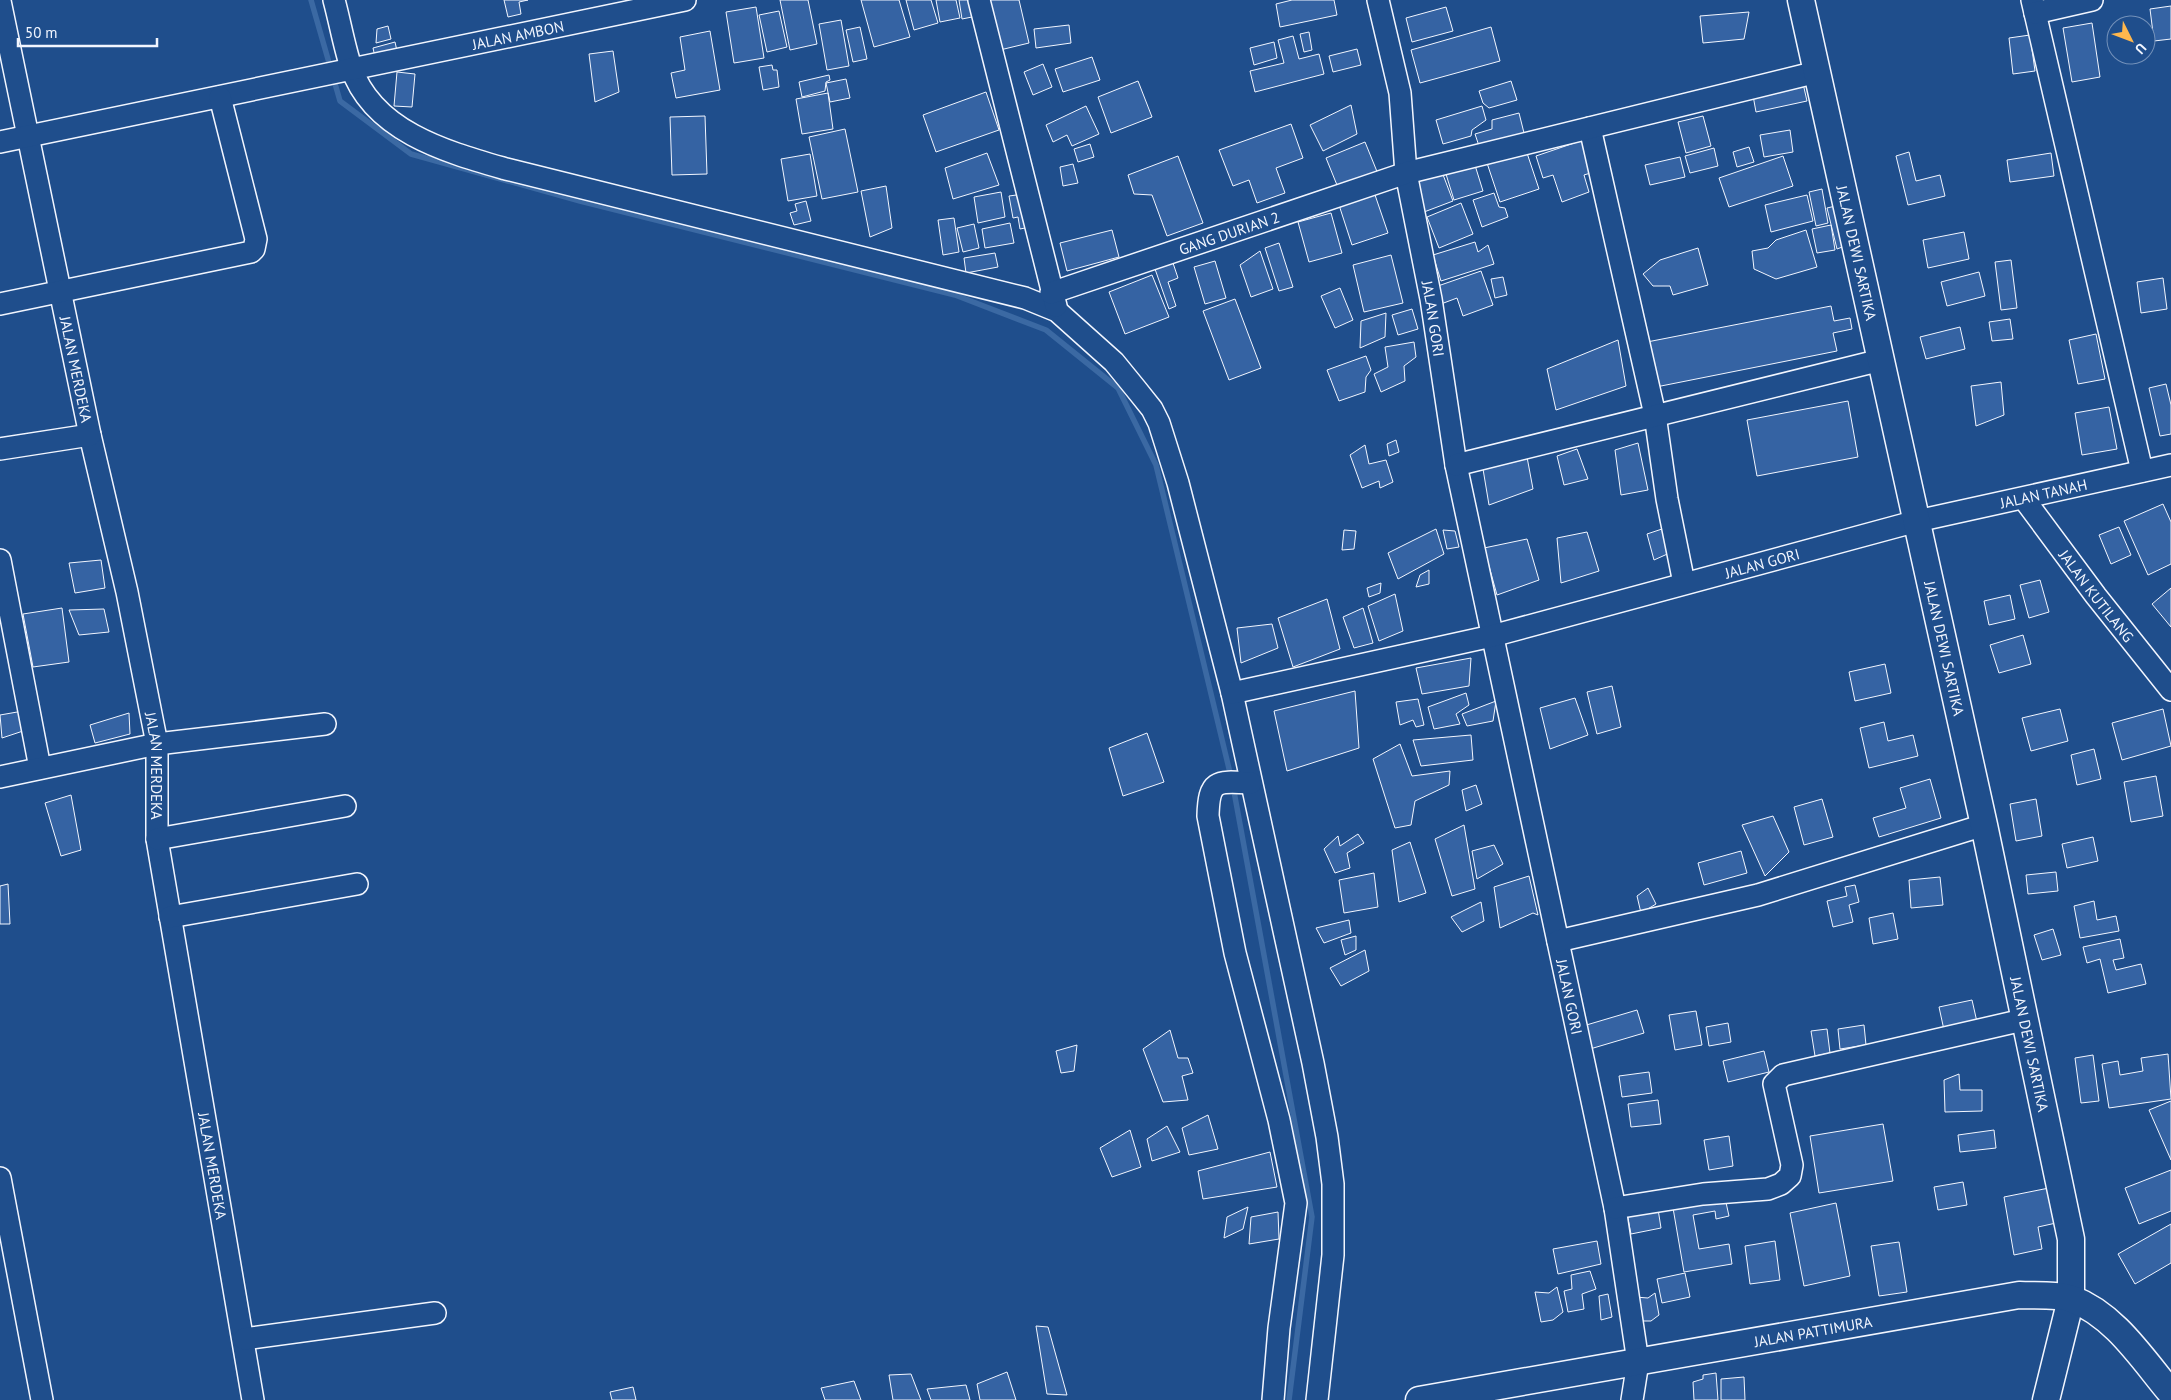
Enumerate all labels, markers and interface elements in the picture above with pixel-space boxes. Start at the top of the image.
scale bar [18,15,156,47]
north arrow [2106,15,2156,65]
street label: JALAN AMBON [469,16,566,54]
text: 50 m [25,23,58,42]
text: U [2131,39,2150,58]
street label: JALAN DEWI SARTIKA [1833,183,1881,322]
street label: GANG DURIAN 2 [1176,207,1282,259]
street label: JALAN GORI [1418,278,1449,358]
street label: JALAN MERDEKA [56,313,97,424]
street label: JALAN TANAH [1997,474,2089,512]
street label: JALAN GORI [1722,544,1802,582]
street label: JALAN KUTILANG [2055,545,2138,646]
street label: JALAN DEWI SARTIKA [1920,578,1969,718]
street label: JALAN MERDEKA [141,709,167,820]
street label: JALAN GORI [1552,956,1587,1036]
street label: JALAN DEWI SARTIKA [2006,974,2054,1114]
street label: JALAN MERDEKA [194,1110,231,1221]
street label: JALAN PATTIMURA [1752,1311,1874,1351]

